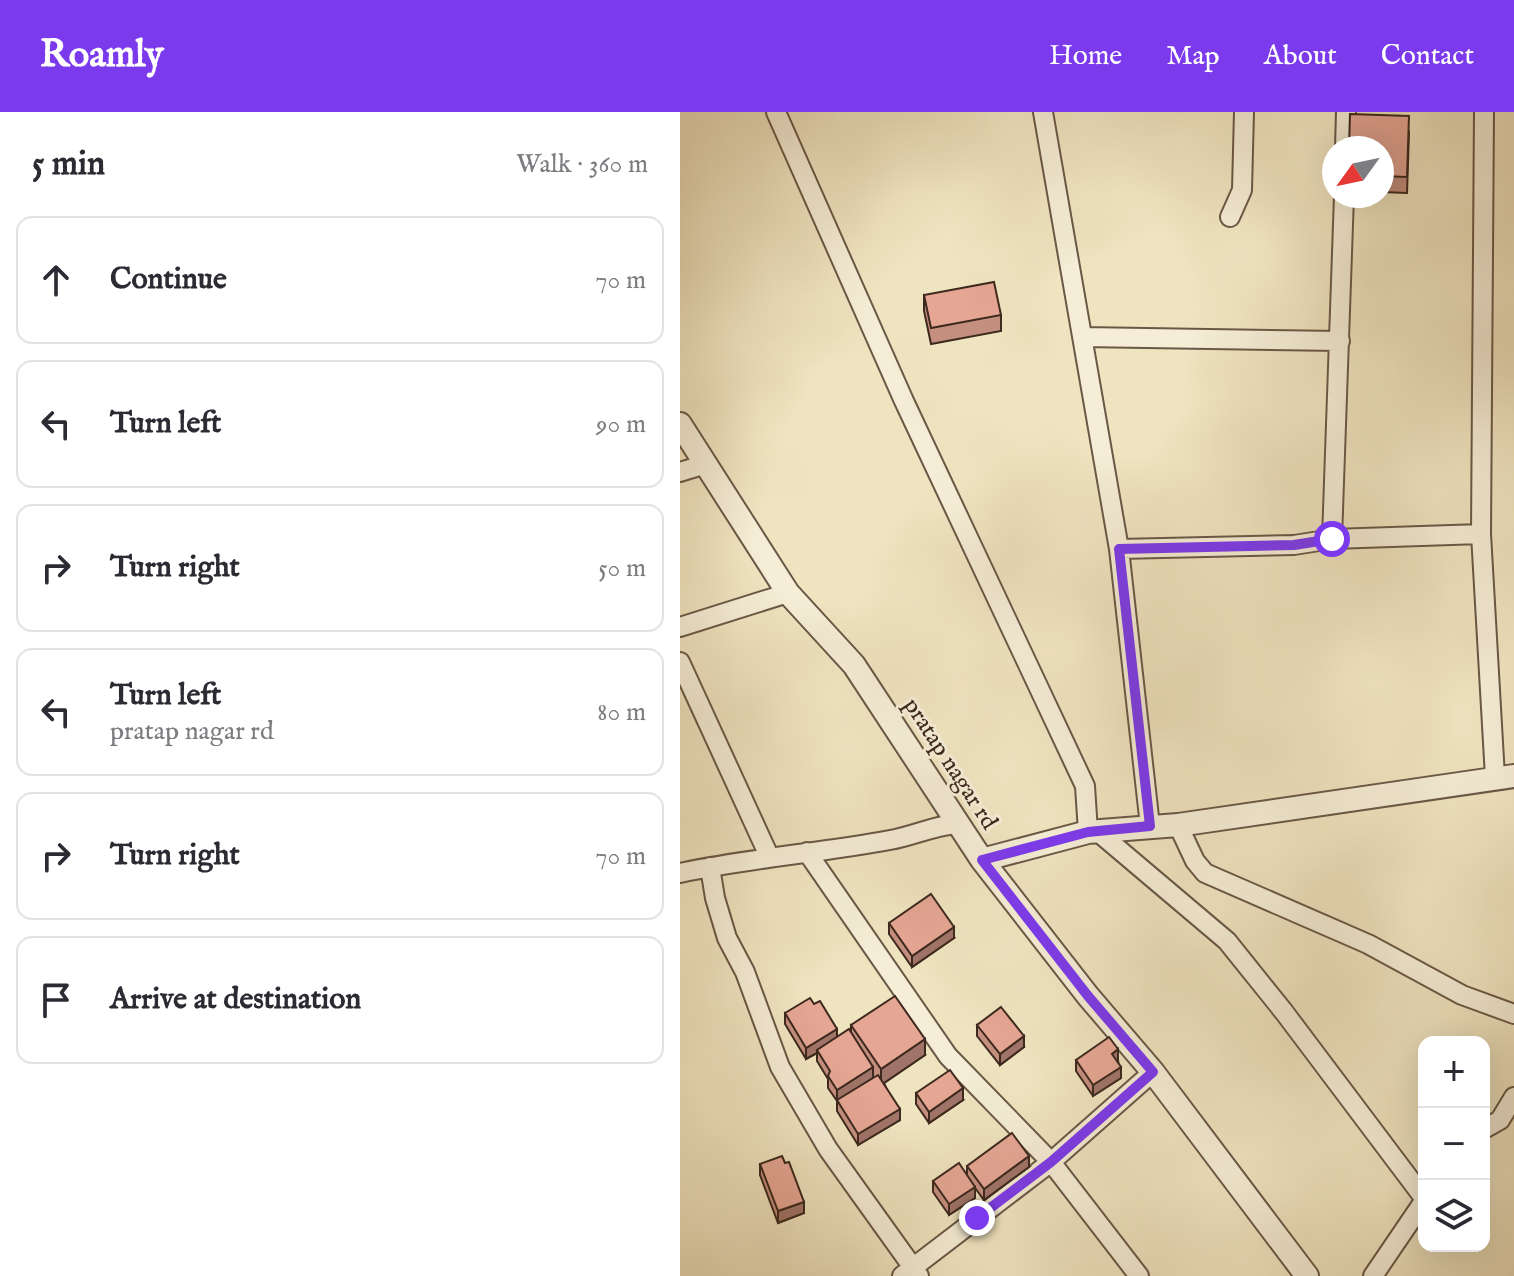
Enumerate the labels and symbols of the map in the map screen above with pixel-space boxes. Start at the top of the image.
north arrow [1322,136,1394,208]
route start [1314,521,1350,557]
street label: pratap nagar rd [896,692,1004,836]
route end [959,1200,995,1236]

